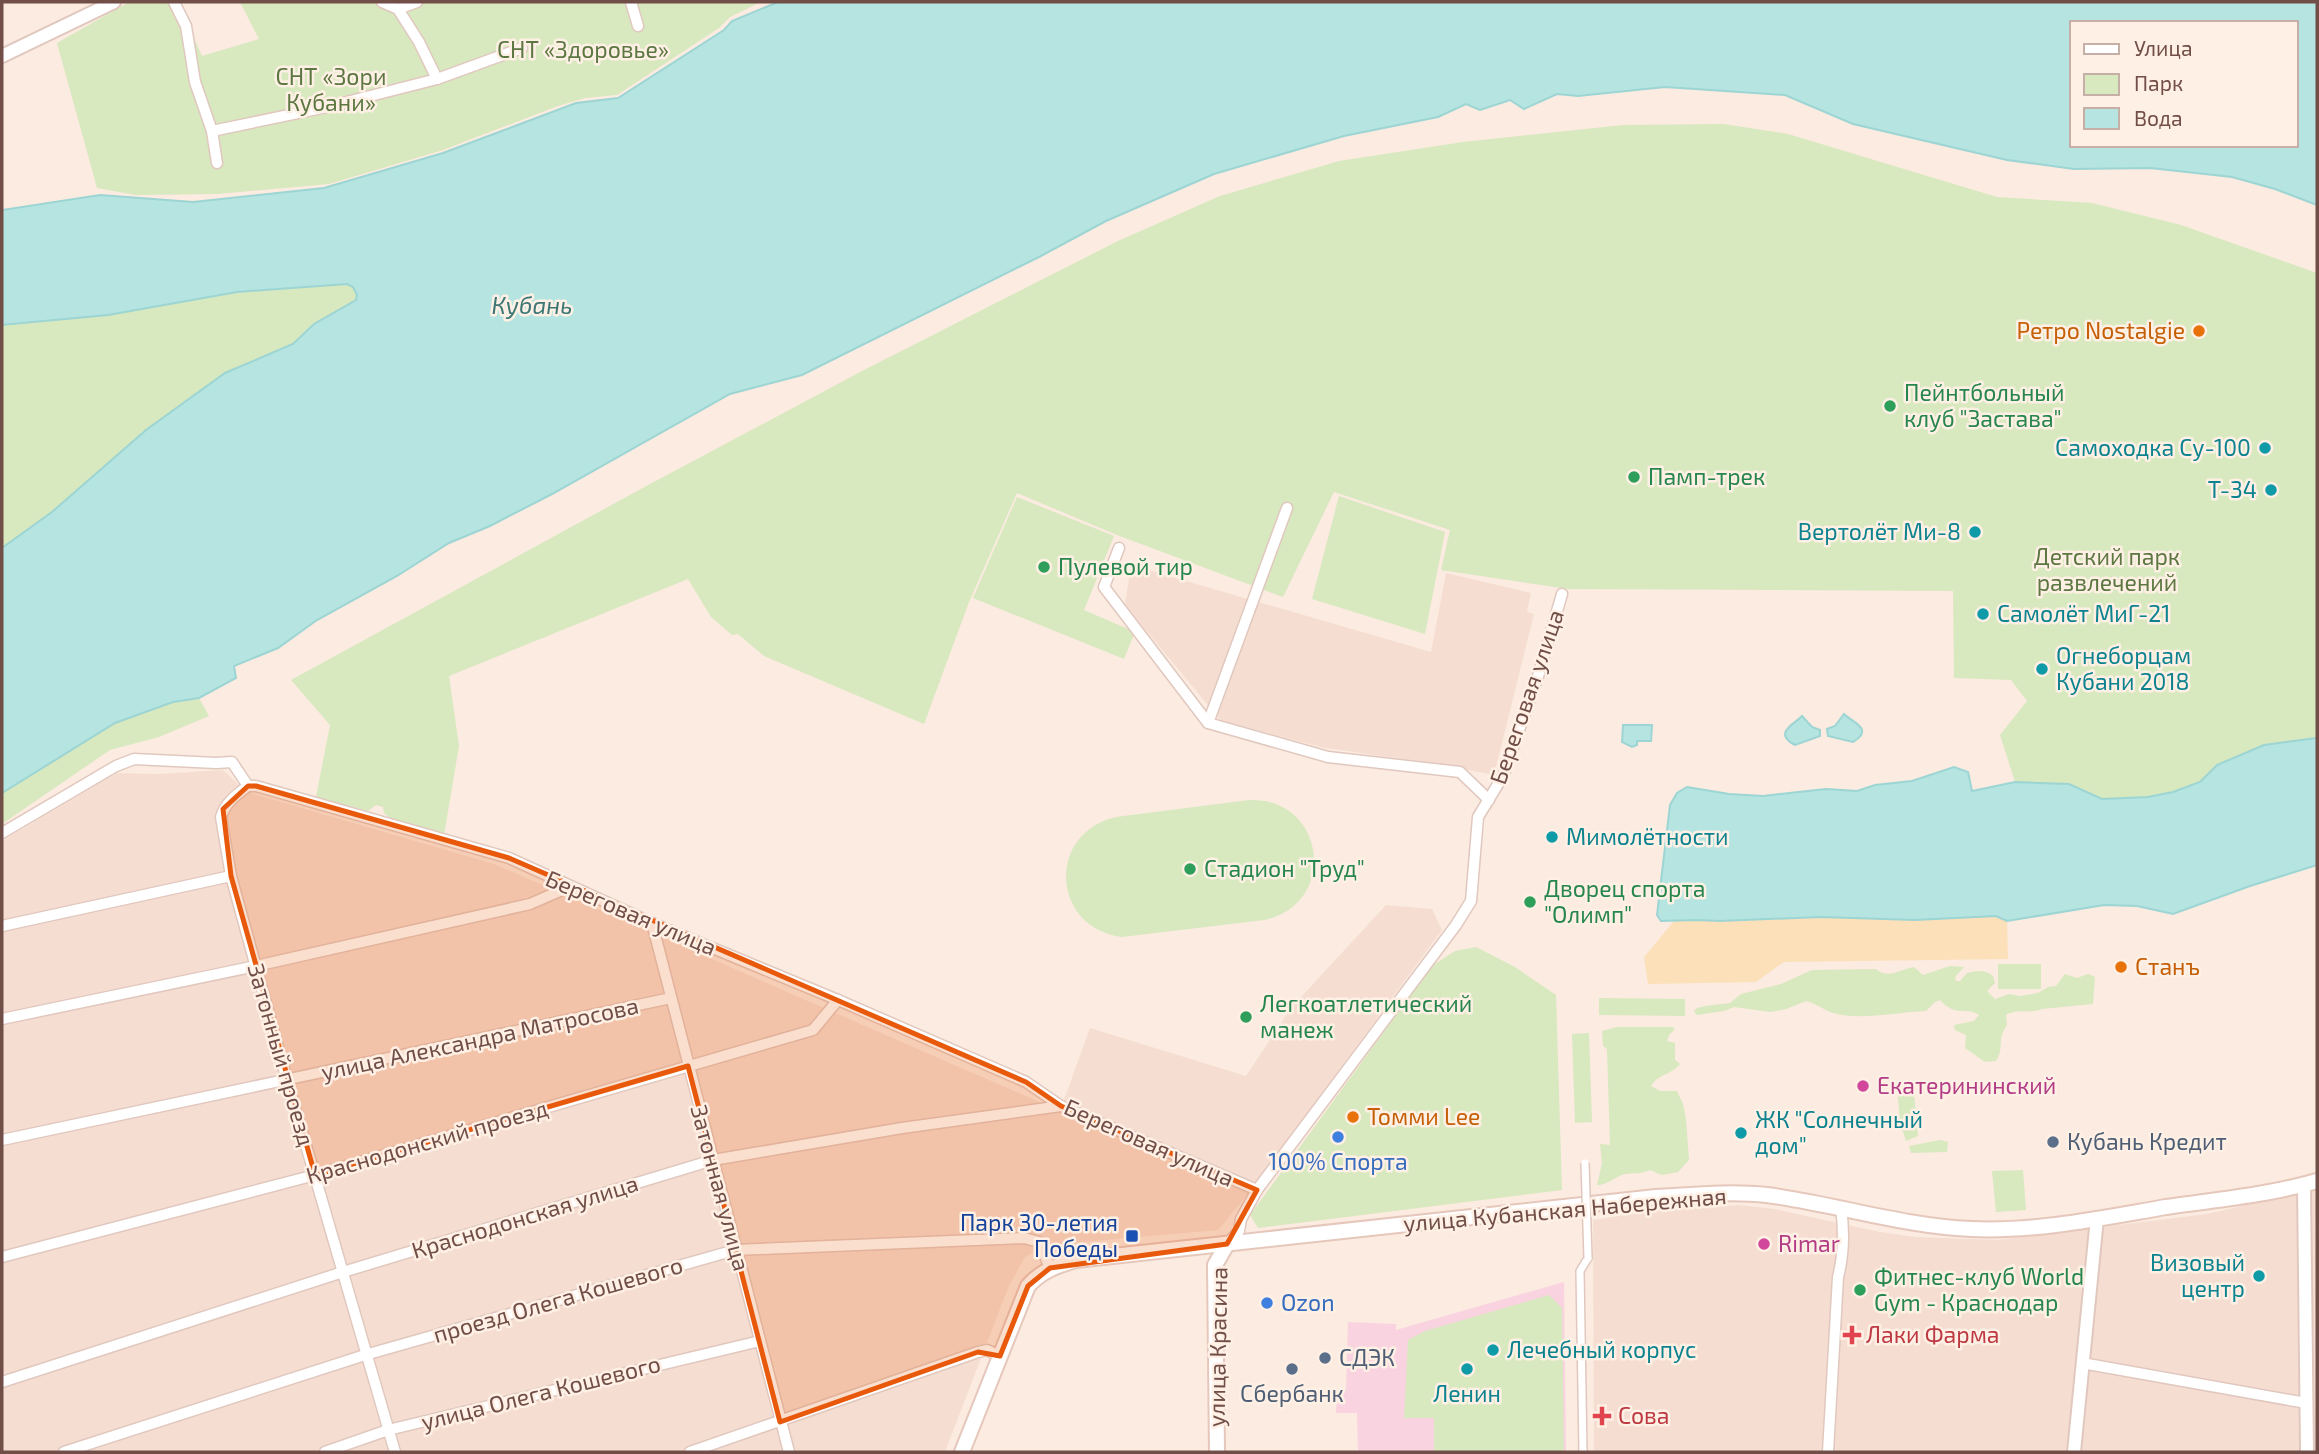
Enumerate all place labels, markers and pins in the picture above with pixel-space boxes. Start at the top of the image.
place label: Ретро Nostalgie [2017,316,2185,344]
marker: Ретро Nostalgie [2191,323,2207,339]
place label: Пейнтбольный клуб "Застава" [1904,378,2064,433]
marker: Пейнтбольный клуб "Застава" [1882,398,1898,414]
place label: Самоходка Су-100 [2055,433,2251,462]
marker: Самоходка Су-100 [2257,440,2273,456]
place label: Памп-трек [1648,462,1765,490]
marker: Памп-трек [1626,469,1642,485]
place label: Т-34 [2208,475,2257,503]
marker: Т-34 [2263,482,2279,498]
place label: Вертолёт Ми-8 [1798,517,1961,545]
marker: Вертолёт Ми-8 [1967,524,1983,540]
place label: Пулевой тир [1058,552,1193,581]
marker: Пулевой тир [1036,559,1052,575]
place label: Самолёт МиГ-21 [1997,599,2170,627]
marker: Самолёт МиГ-21 [1975,606,1991,622]
place label: Огнеборцам Кубани 2018 [2056,641,2191,696]
marker: Огнеборцам Кубани 2018 [2034,661,2050,677]
place label: Мимолётности [1566,822,1729,850]
marker: Мимолётности [1544,829,1560,845]
place label: Стадион "Труд" [1204,854,1365,883]
marker: Стадион "Труд" [1182,861,1198,877]
place label: Дворец спорта "Олимп" [1544,874,1705,928]
marker: Дворец спорта "Олимп" [1522,894,1538,910]
place label: Станъ [2135,952,2200,980]
marker: Станъ [2113,959,2129,975]
place label: Легкоатлетический манеж [1260,989,1472,1043]
marker: Легкоатлетический манеж [1238,1009,1254,1025]
place label: Екатерининский [1877,1071,2056,1099]
marker: Екатерининский [1855,1078,1871,1094]
place label: Томми Lee [1367,1102,1480,1130]
place label: ЖК "Солнечный дом" [1755,1105,1923,1159]
marker: Томми Lee [1345,1109,1361,1125]
marker: ЖК "Солнечный дом" [1733,1125,1749,1141]
place label: Кубань Кредит [2067,1127,2227,1156]
marker: 100% Спорта [1330,1129,1346,1145]
marker: Кубань Кредит [2045,1134,2061,1150]
place label: 100% Спорта [1268,1147,1408,1175]
place label: Парк 30-летия Победы [960,1208,1118,1262]
marker: Парк 30-летия Победы [1124,1228,1140,1244]
place label: Rimar [1778,1229,1840,1257]
marker: Rimar [1756,1236,1772,1252]
place label: Визовый центр [2150,1248,2245,1302]
place label: Фитнес-клуб World Gym - Краснодар [1874,1262,2084,1316]
marker: Визовый центр [2251,1268,2267,1284]
marker: Фитнес-клуб World Gym - Краснодар [1852,1282,1868,1298]
place label: Ozon [1281,1288,1335,1316]
marker: Ozon [1259,1295,1275,1311]
place label: Лаки Фарма [1866,1320,2000,1348]
marker: Лаки Фарма [1844,1327,1860,1343]
place label: Лечебный корпус [1507,1335,1696,1364]
marker: Лечебный корпус [1485,1342,1501,1358]
place label: СДЭК [1339,1343,1395,1371]
marker: СДЭК [1317,1350,1333,1366]
marker: Сбербанк [1284,1361,1300,1377]
marker: Ленин [1459,1361,1475,1377]
place label: Сбербанк [1240,1379,1344,1407]
place label: Ленин [1433,1379,1501,1407]
place label: Сова [1618,1401,1670,1429]
marker: Сова [1592,1406,1612,1426]

